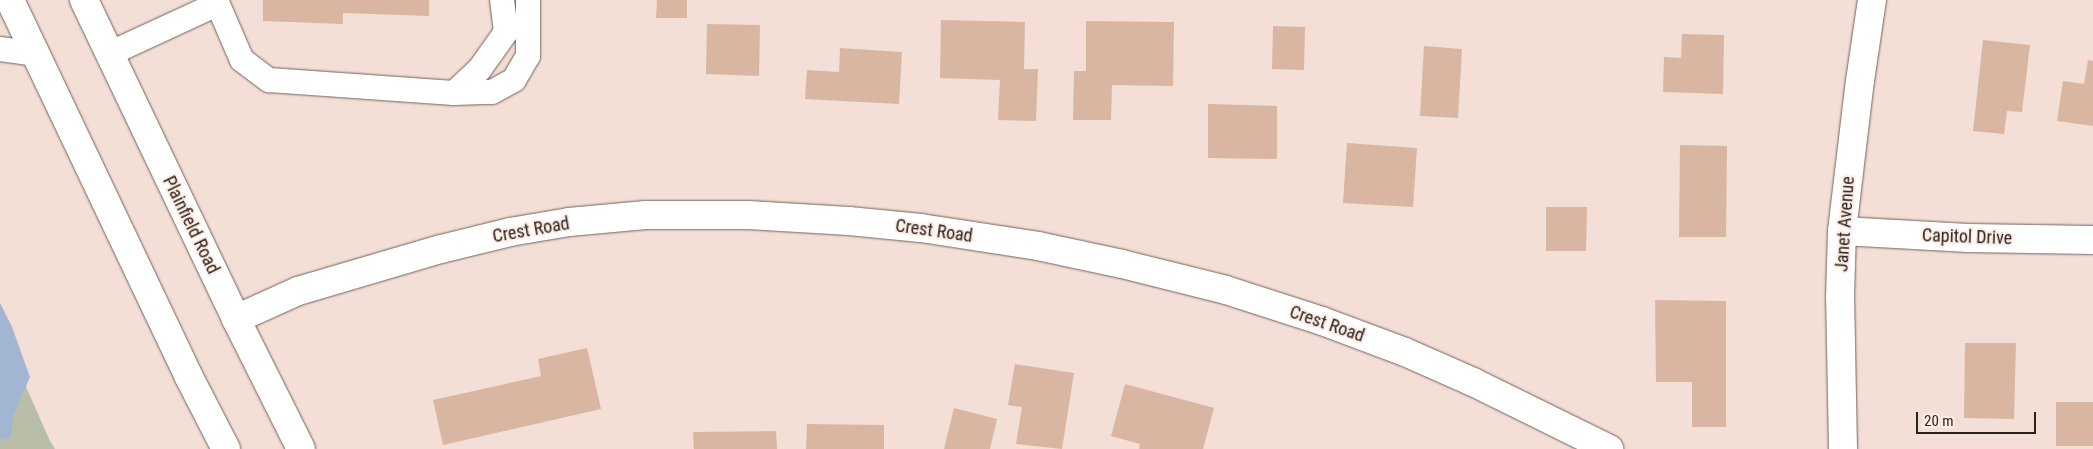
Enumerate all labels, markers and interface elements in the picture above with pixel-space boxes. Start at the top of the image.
street label: Plainfield Road [158,173,224,277]
street label: Janet Avenue [1831,175,1859,273]
street label: Crest Road [491,213,571,247]
street label: Crest Road [894,215,974,247]
street label: Capitol Drive [1922,225,2012,249]
street label: Crest Road [1287,301,1367,347]
scale bar [1918,402,2038,434]
text: 20 m [1924,412,1954,430]

